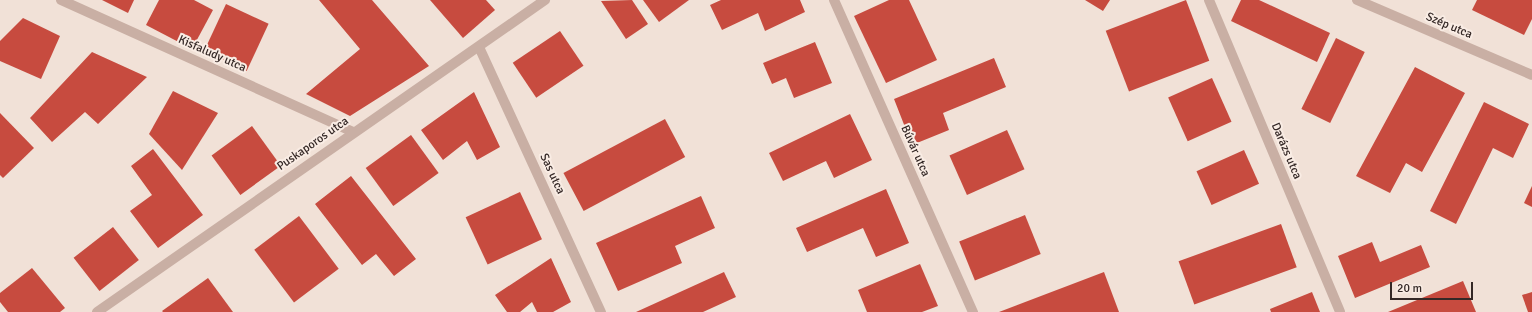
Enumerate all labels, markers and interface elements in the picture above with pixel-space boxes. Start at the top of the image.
street label: Szép utca [1424,10,1474,42]
street label: Kisfaludy utca [176,33,248,75]
street label: Puskaporos utca [275,114,351,174]
street label: Darázs utca [1268,121,1304,181]
street label: Búvár utca [897,123,933,179]
street label: Sas utca [536,151,568,197]
scale bar [1392,274,1475,300]
text: 20 m [1397,281,1422,296]

